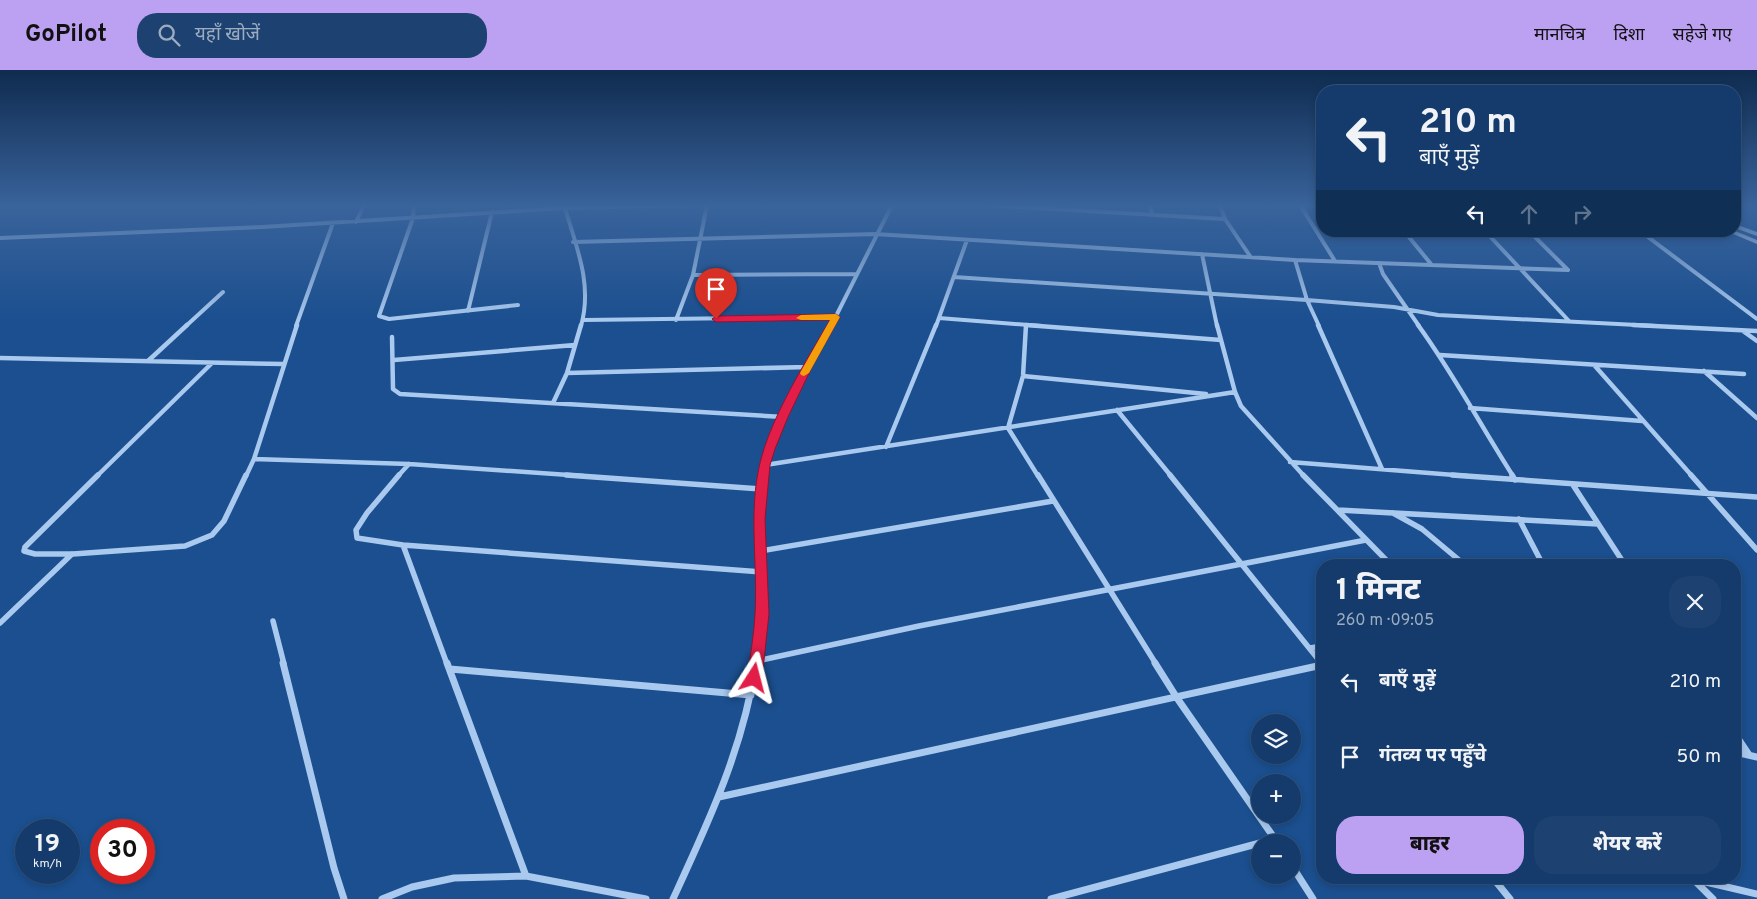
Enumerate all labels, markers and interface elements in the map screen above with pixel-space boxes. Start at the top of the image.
search box [137,13,487,58]
text: GoPilot [25,20,107,50]
icon: search [155,21,183,49]
text: यहाँ खोजें [195,23,260,47]
text: मानचित्र [1534,24,1585,47]
text: दिशा [1613,24,1645,47]
text: सहेजे गए [1673,24,1732,47]
text: 210 m [1419,101,1517,145]
icon: left [1336,105,1401,170]
text: बाएँ मुड़ें [1419,145,1480,172]
icon: left [1462,200,1490,228]
icon: ahead [1515,200,1543,228]
icon: right [1568,200,1596,228]
pin [695,268,737,319]
icon: arrive [702,275,730,303]
text: 1 मिनट [1336,573,1421,610]
button: close [1669,576,1721,628]
text: 260 m · 09:05 [1336,611,1434,631]
position arrow [727,651,779,703]
icon: left [1336,668,1364,696]
text: बाएँ मुड़ें [1379,669,1436,693]
text: 210 m [1670,670,1721,694]
map controls [1251,714,1301,884]
button: layers [1251,714,1301,764]
icon: arrive [1336,743,1364,771]
text: गंतव्य पर पहुँचे [1379,744,1486,768]
text: 50 m [1676,745,1721,769]
button: + [1251,774,1301,824]
button: बाहर [1336,816,1524,874]
button: शेयर करें [1534,816,1721,874]
speed limit sign: 30 [90,819,155,884]
text: 19 [35,829,60,861]
button: − [1251,834,1301,884]
text: km/h [33,856,62,872]

